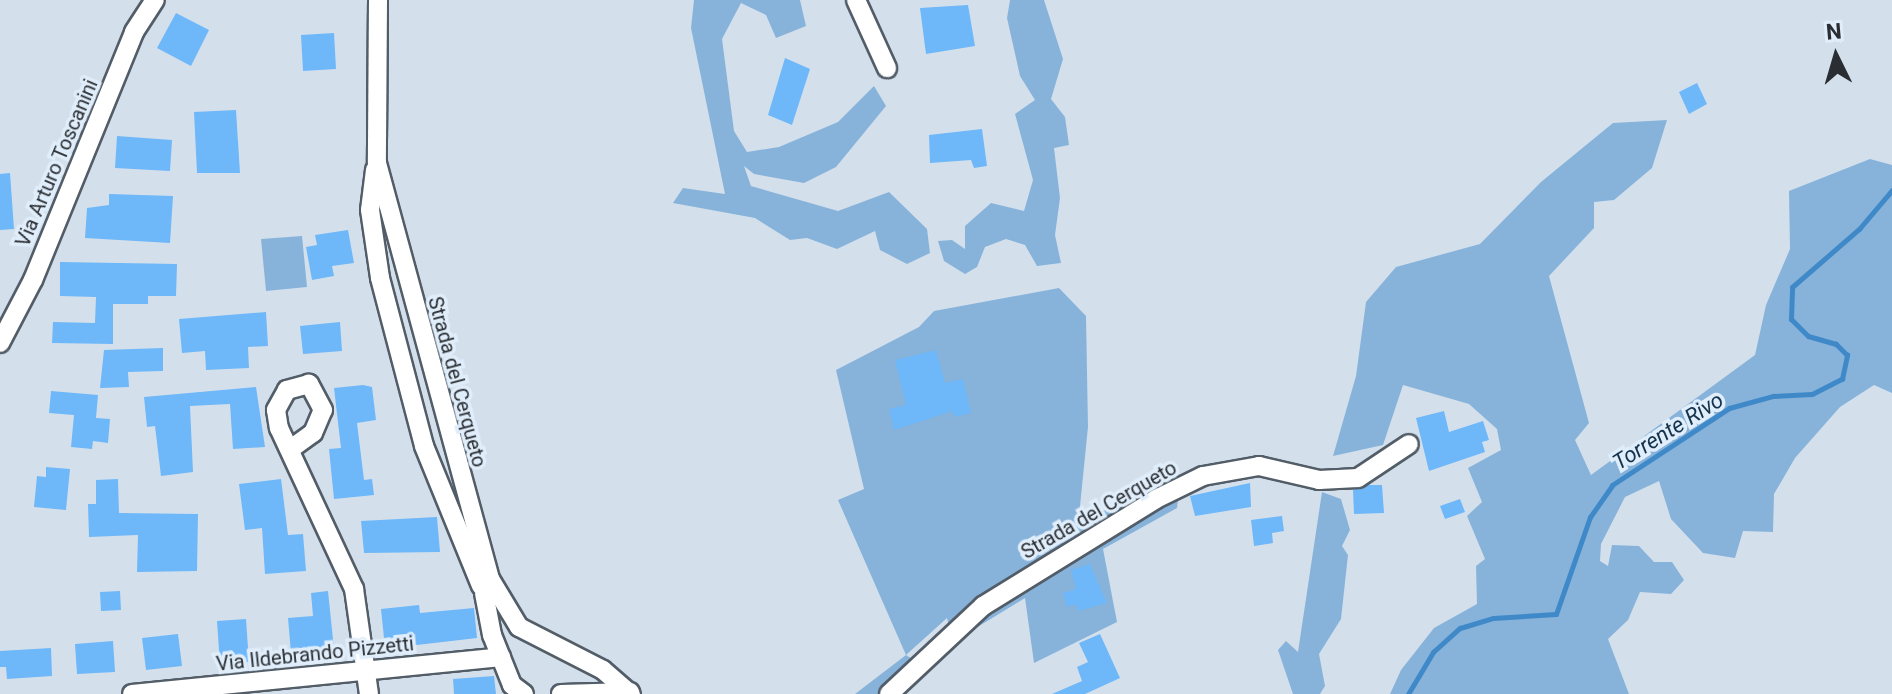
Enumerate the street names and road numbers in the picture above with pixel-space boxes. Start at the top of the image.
street label: Via Arturo Toscanini [11,75,103,251]
street label: Strada del Cerqueto [423,294,491,470]
street label: Strada del Cerqueto [1017,456,1181,564]
street label: Via Ildebrando Pizzetti [215,632,415,676]

